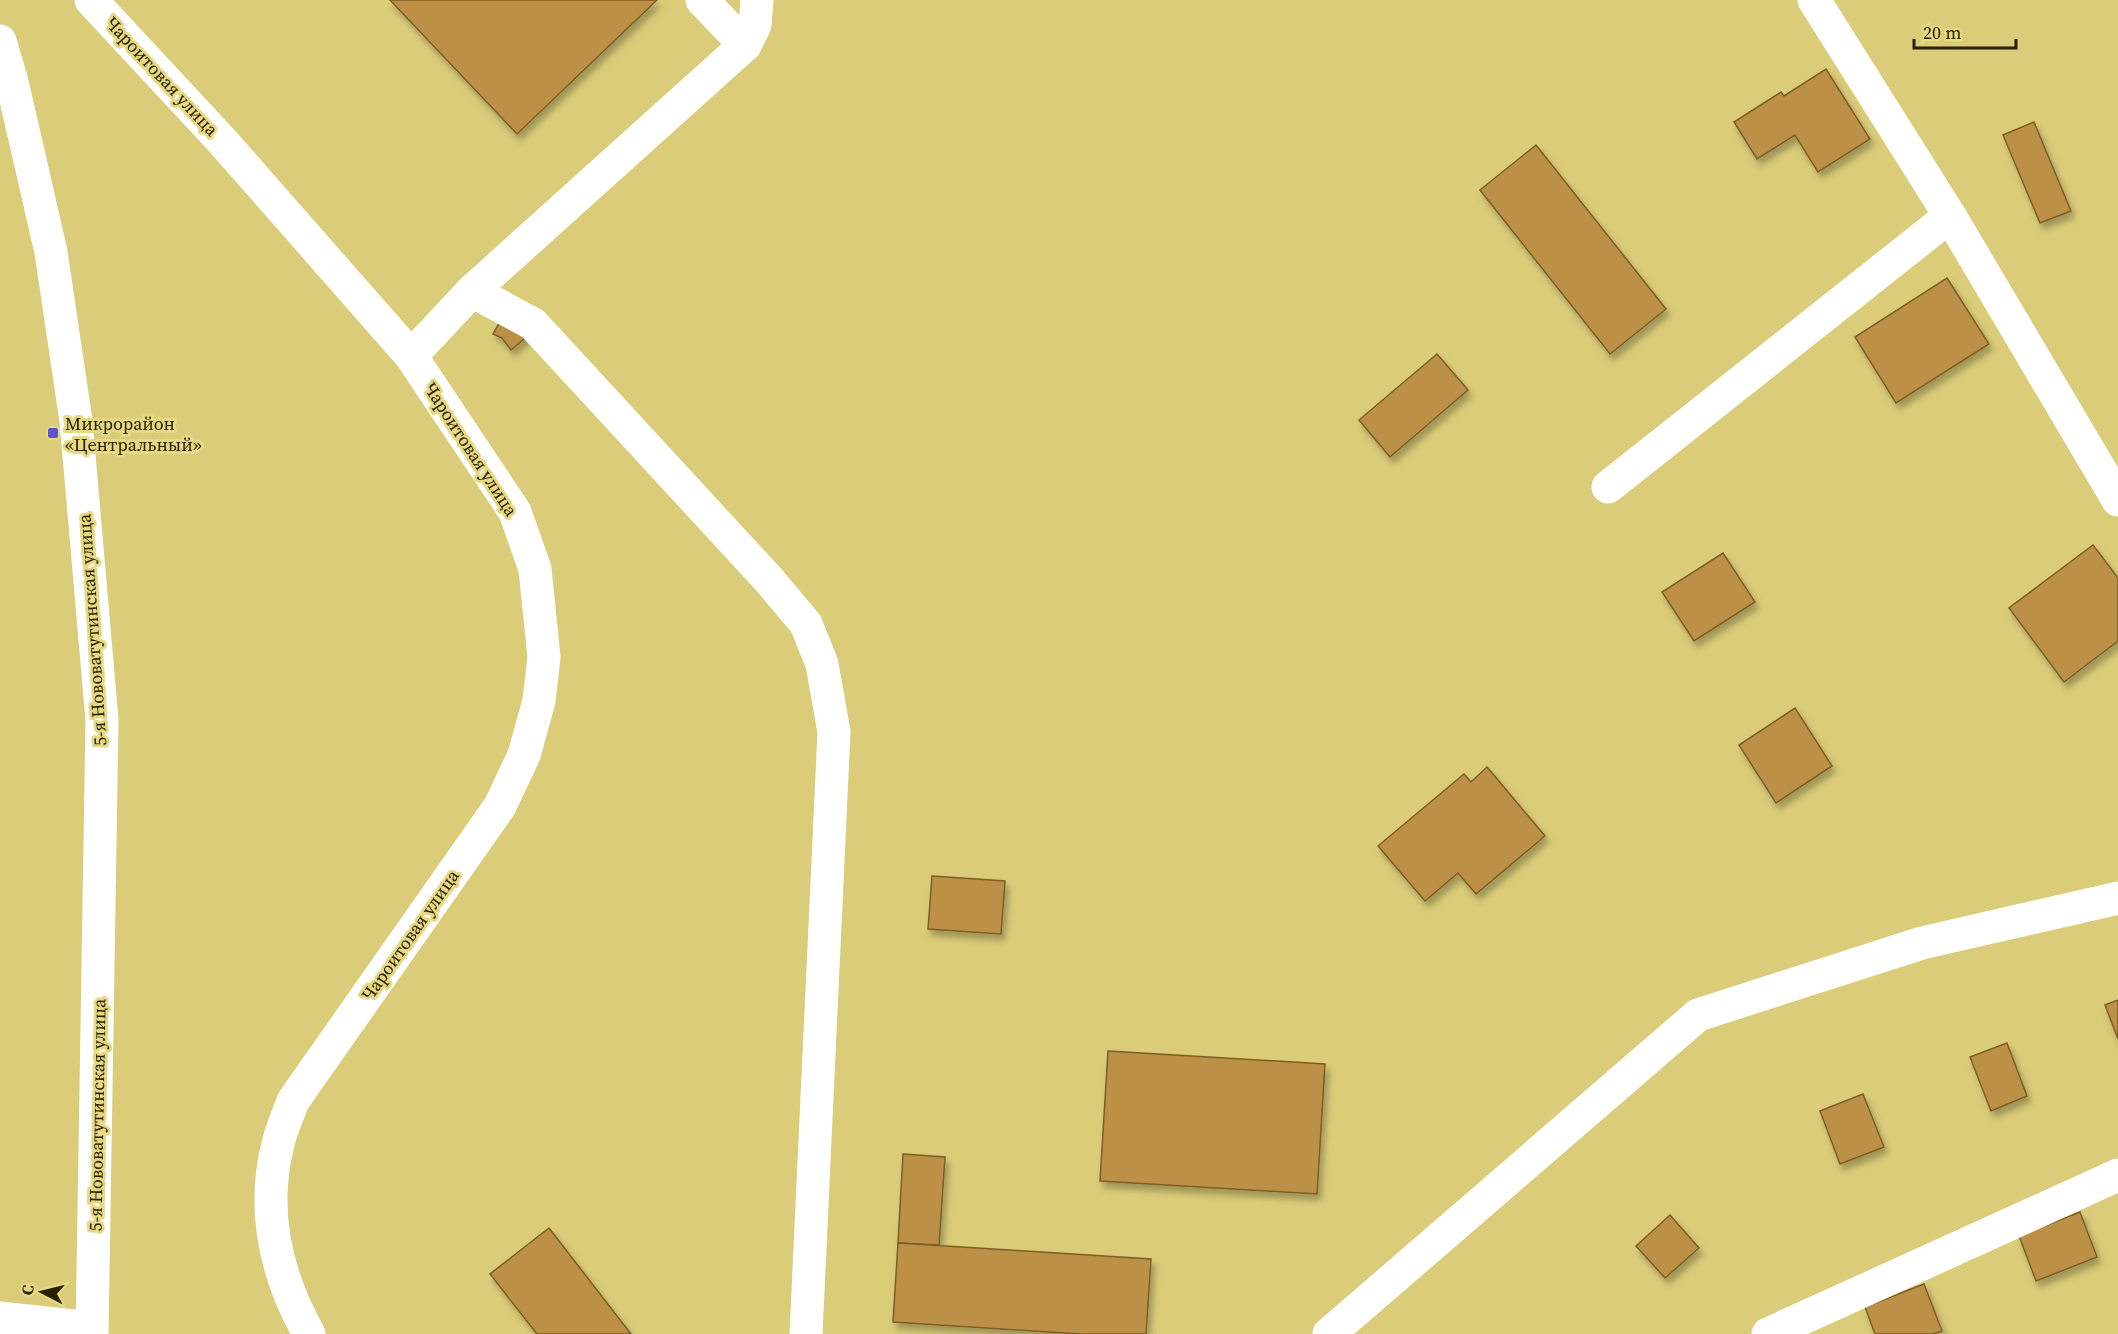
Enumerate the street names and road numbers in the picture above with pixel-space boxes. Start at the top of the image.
street label: Чароитовая улица [100,11,225,142]
street label: Чароитовая улица [418,377,524,522]
street label: 5-я Нововатутинская улица [71,512,113,747]
street label: Чароитовая улица [355,864,465,1006]
street label: 5-я Нововатутинская улица [82,998,112,1232]

